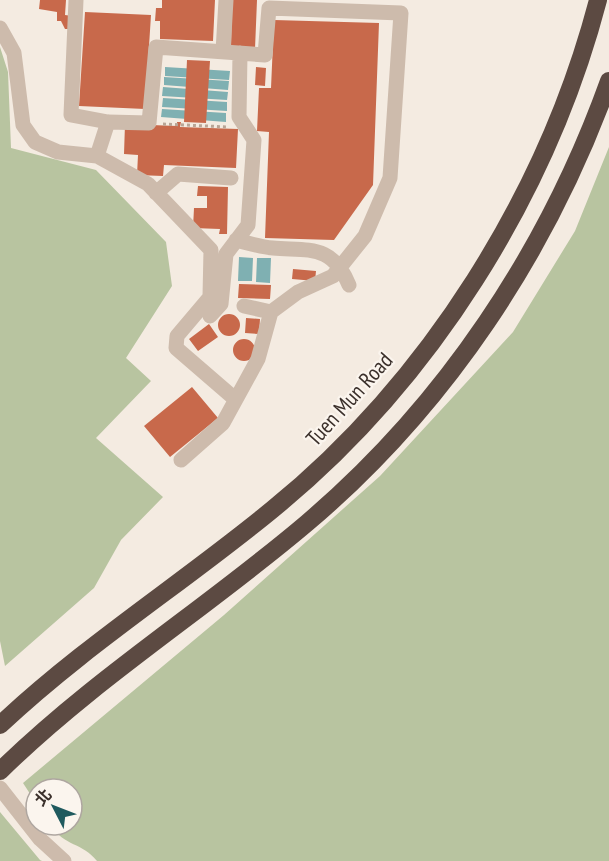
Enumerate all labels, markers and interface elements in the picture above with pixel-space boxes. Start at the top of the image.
street label: Tuen Mun Road [300,346,398,452]
north arrow [24,777,84,837]
text: 北 [30,784,56,810]

